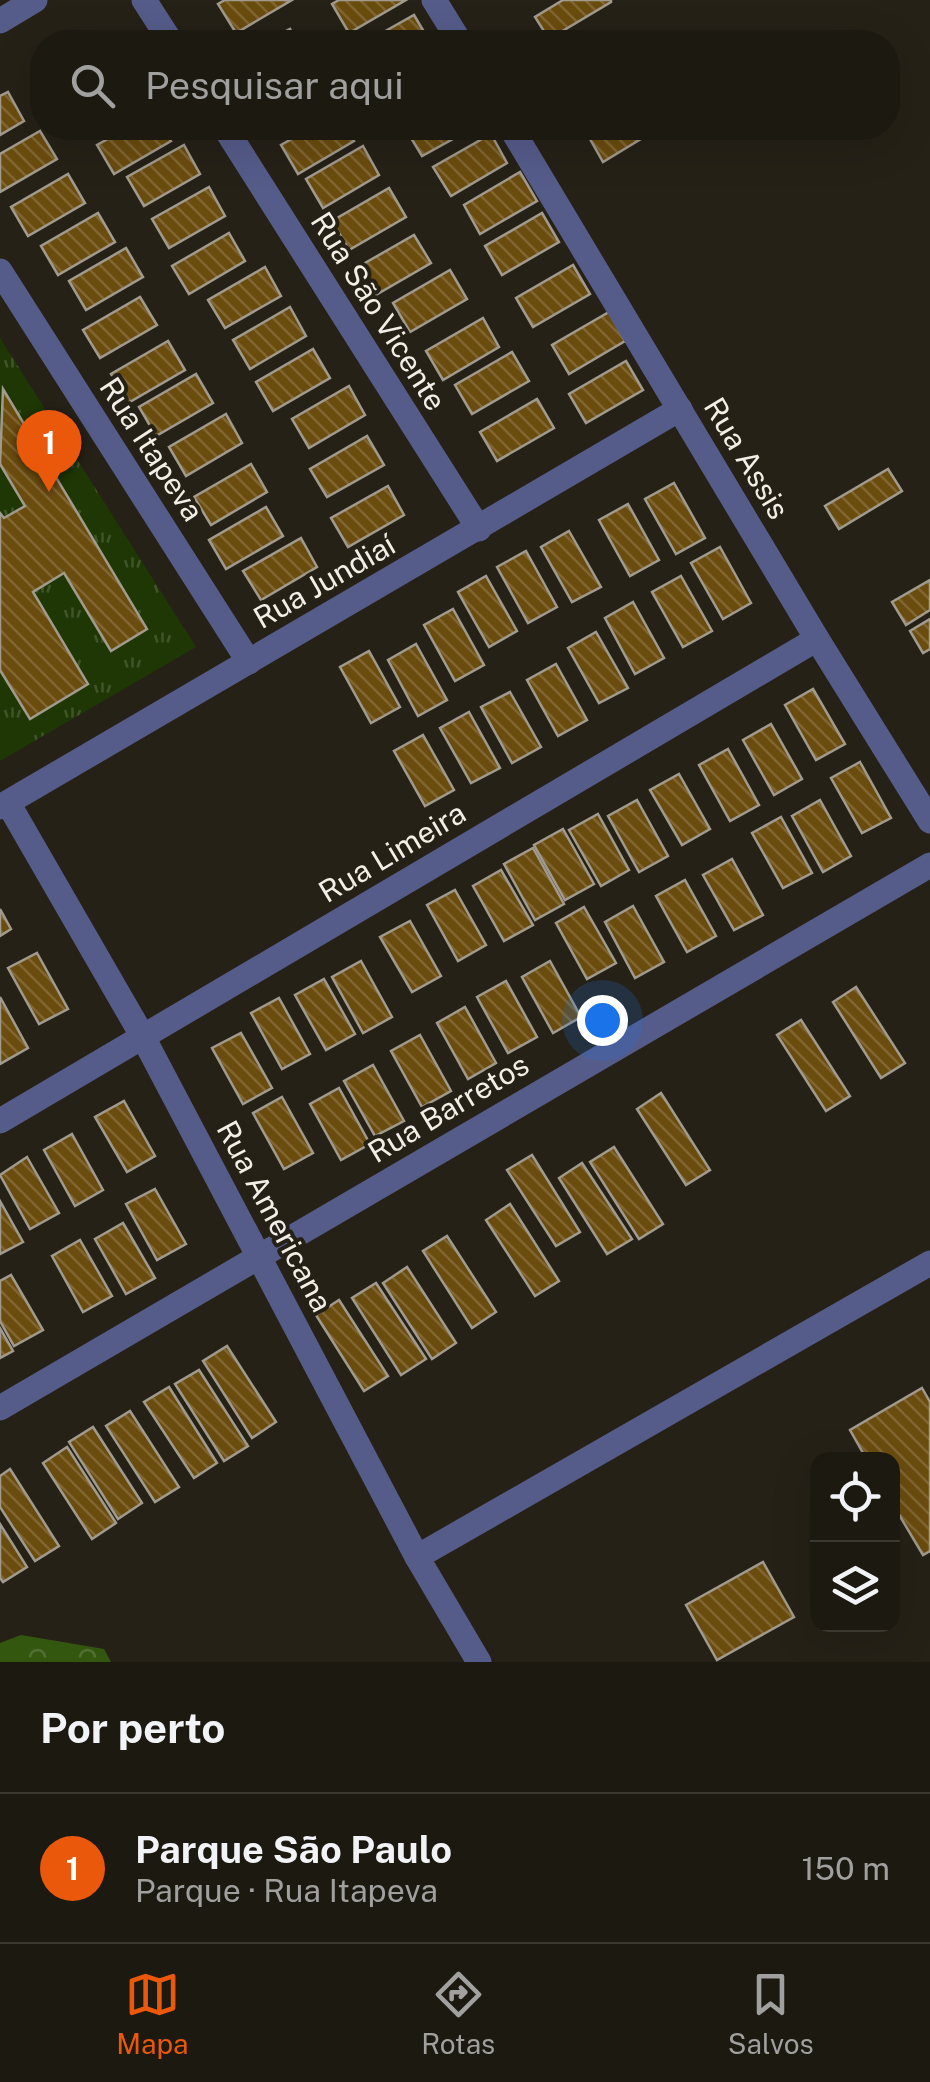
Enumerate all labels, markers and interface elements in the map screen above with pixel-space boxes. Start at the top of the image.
search box [30,30,900,140]
icon: search [65,58,120,113]
text: Pesquisar aqui [145,63,404,108]
street label: Rua São Vicente [304,205,454,417]
street label: Rua Itapeva [92,371,212,527]
street label: Rua Assis [697,391,797,525]
pin: 1 [17,410,82,492]
street label: Rua Jundiaí [247,526,402,636]
street label: Rua Limeira [312,794,472,910]
your location [577,995,628,1046]
street label: Rua Barretos [361,1046,535,1170]
street label: Rua Americana [210,1114,340,1318]
map controls [810,1452,900,1632]
button: locate [810,1452,900,1542]
button: layers [810,1542,900,1632]
text: Por perto [40,1703,225,1752]
text: Parque São Paulo [135,1827,452,1872]
text: 1 [66,1850,79,1887]
text: 150 m [801,1850,890,1887]
text: Parque · Rua Itapeva [135,1872,438,1909]
tab: Mapa [116,1967,189,2060]
tab: Rotas [421,1967,495,2060]
tab: Salvos [728,1967,814,2060]

